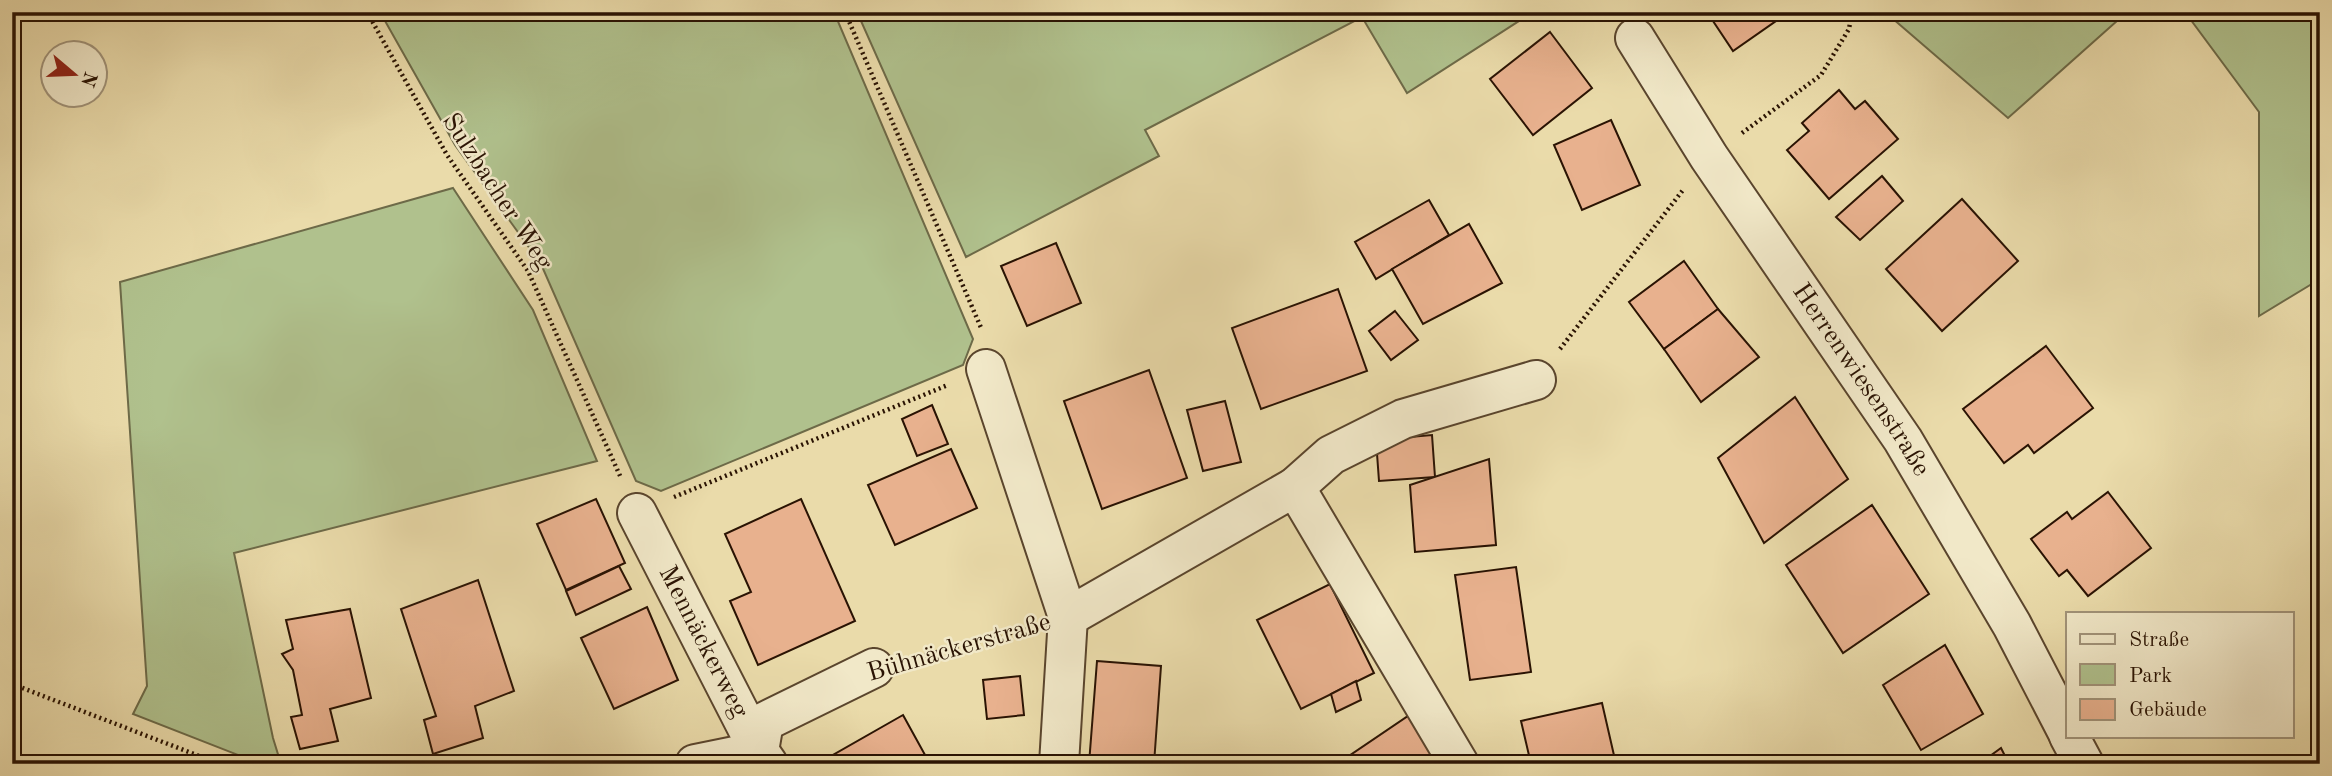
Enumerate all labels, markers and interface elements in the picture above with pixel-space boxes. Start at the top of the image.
north arrow [38,38,108,108]
text: N [76,69,99,89]
street label: Sulzbacher Weg [437,109,557,275]
street label: Herrenwiesenstraße [1787,279,1934,481]
street label: Mennäckerweg [653,562,753,722]
street label: Bühnäckerstraße [864,609,1054,687]
legend [2066,612,2294,738]
text: Straße [2129,630,2189,651]
text: Park [2129,666,2172,687]
text: Gebäude [2129,700,2207,721]

